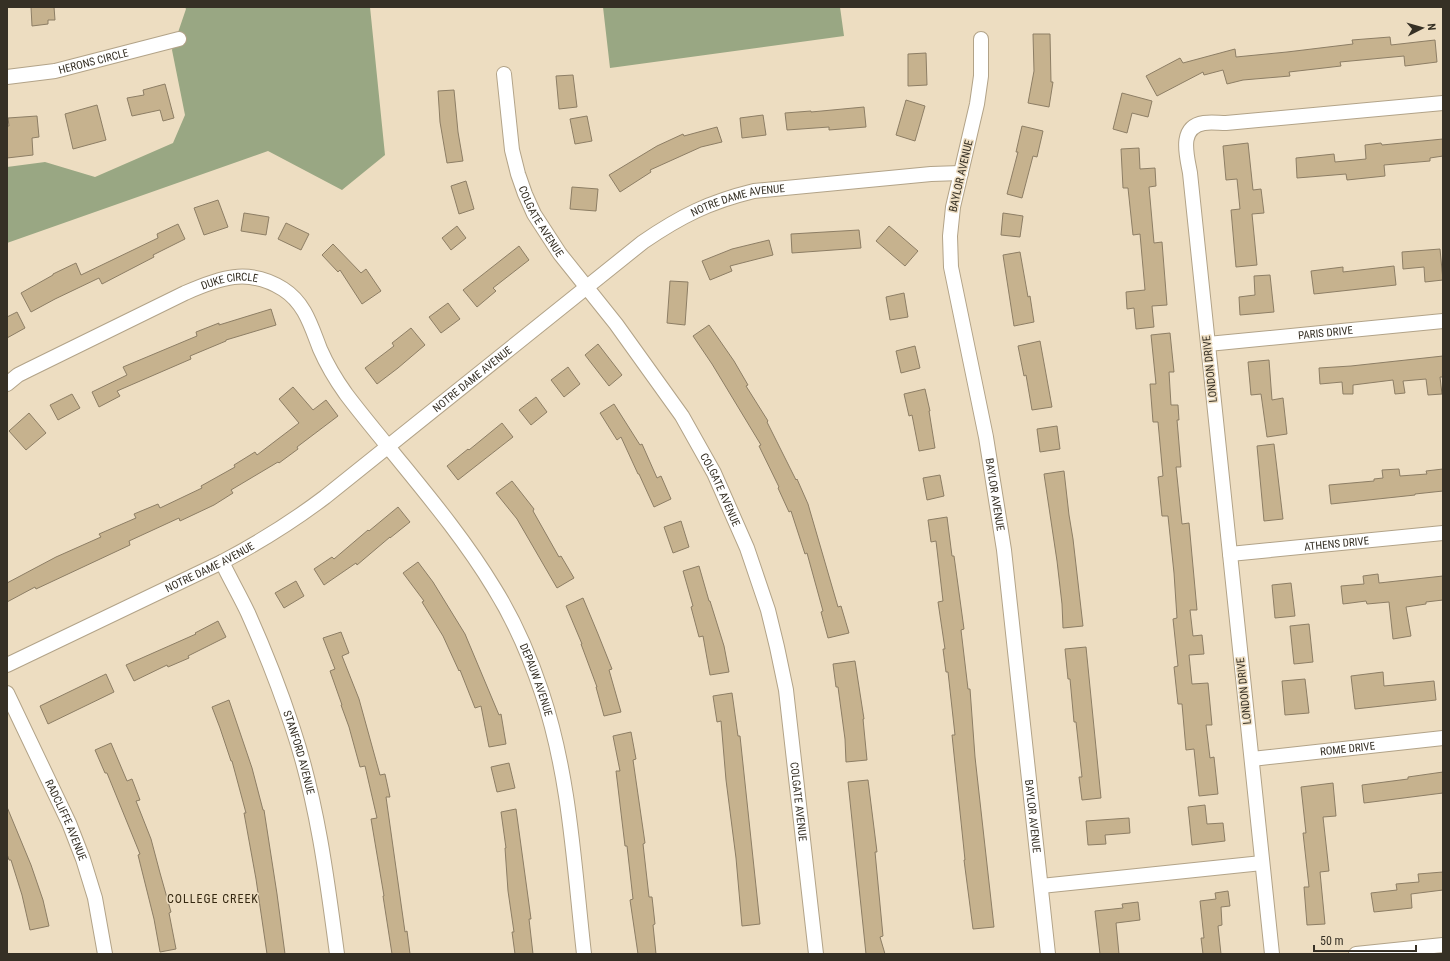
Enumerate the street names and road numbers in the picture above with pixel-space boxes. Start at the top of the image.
street label: HERONS CIRCLE [57,46,130,76]
street label: BAYLOR AVENUE [946,138,976,213]
street label: NOTRE DAME AVENUE [688,182,786,219]
street label: COLGATE AVENUE [516,184,567,260]
street label: DUKE CIRCLE [199,270,260,292]
street label: PARIS DRIVE [1297,323,1354,342]
street label: LONDON DRIVE [1200,334,1220,403]
street label: NOTRE DAME AVENUE [430,343,515,415]
street label: COLGATE AVENUE [698,451,743,529]
street label: BAYLOR AVENUE [983,457,1007,532]
street label: ATHENS DRIVE [1303,534,1370,553]
street label: NOTRE DAME AVENUE [163,539,257,595]
street label: DEPAUW AVENUE [517,641,555,718]
street label: LONDON DRIVE [1234,656,1254,725]
street label: STANFORD AVENUE [281,709,317,796]
street label: ROME DRIVE [1319,739,1376,758]
street label: COLGATE AVENUE [788,761,810,842]
street label: RADCLIFFE AVENUE [43,777,90,863]
street label: BAYLOR AVENUE [1023,779,1043,854]

